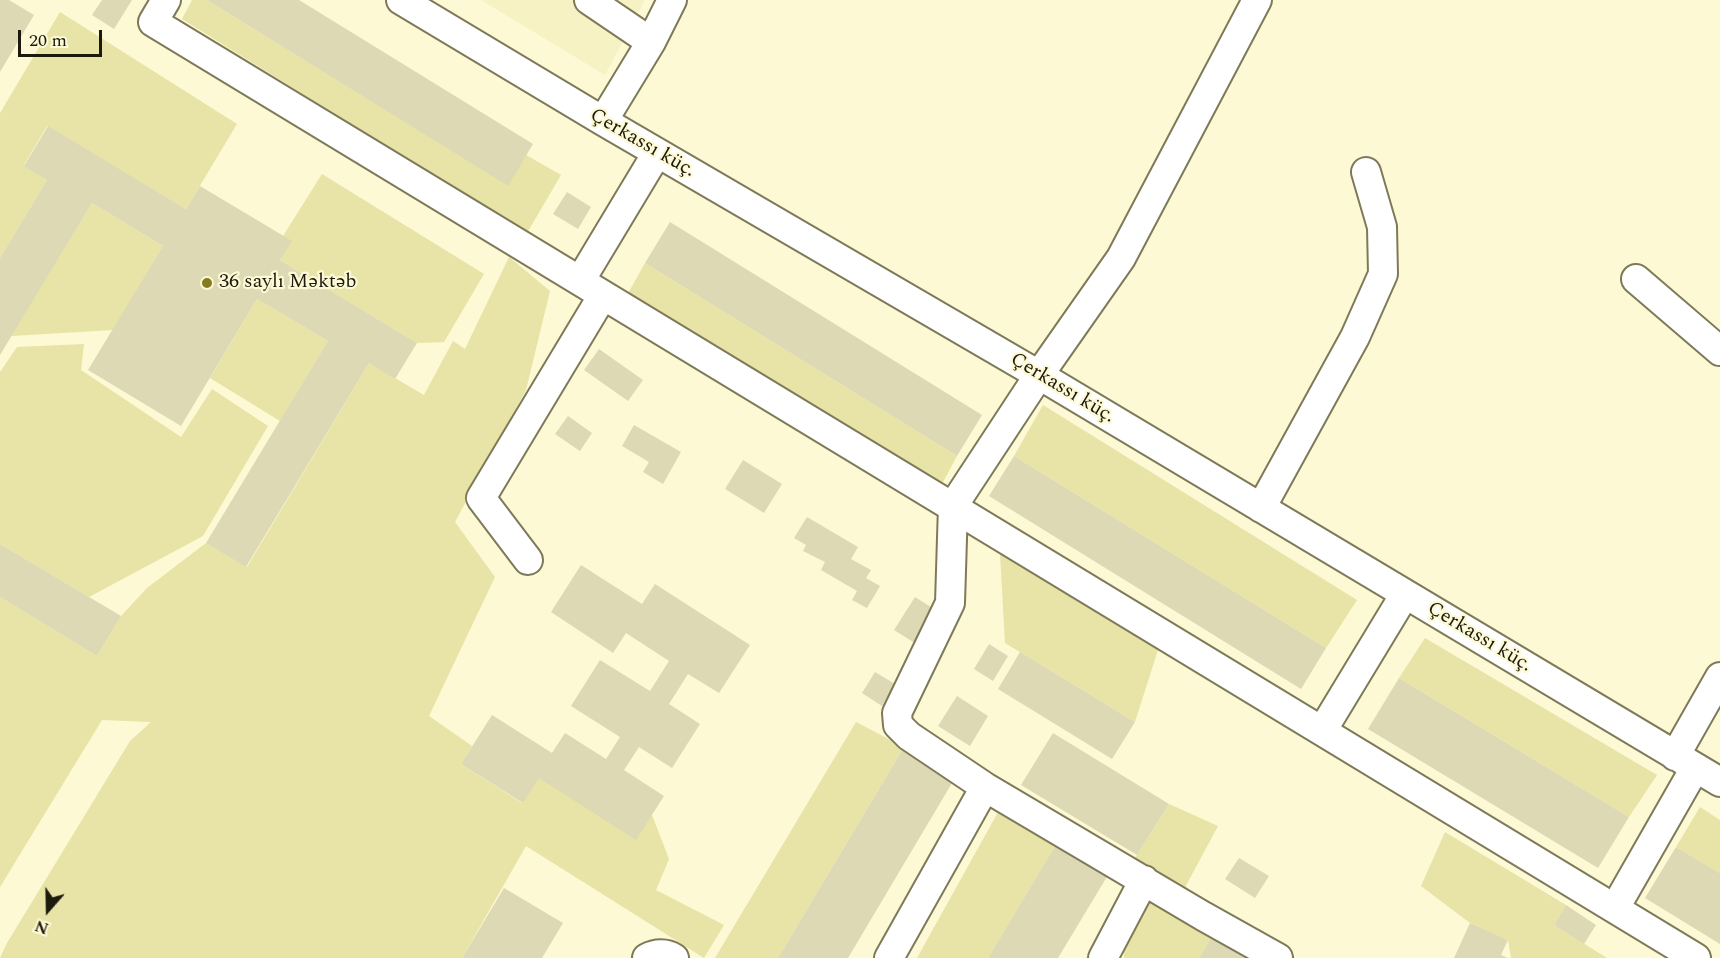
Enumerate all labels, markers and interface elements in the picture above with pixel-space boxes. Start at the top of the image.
scale bar [21,18,105,56]
text: 20 m [29,27,67,54]
street label: Çerkassı küç. [585,104,699,184]
place label: 36 saylı Məktəb [219,271,357,295]
marker: 36 saylı Məktəb [200,276,214,290]
street label: Çerkassı küç. [1005,348,1119,430]
street label: Çerkassı küç. [1422,597,1536,679]
north arrow [18,880,78,940]
text: N [32,913,52,940]

